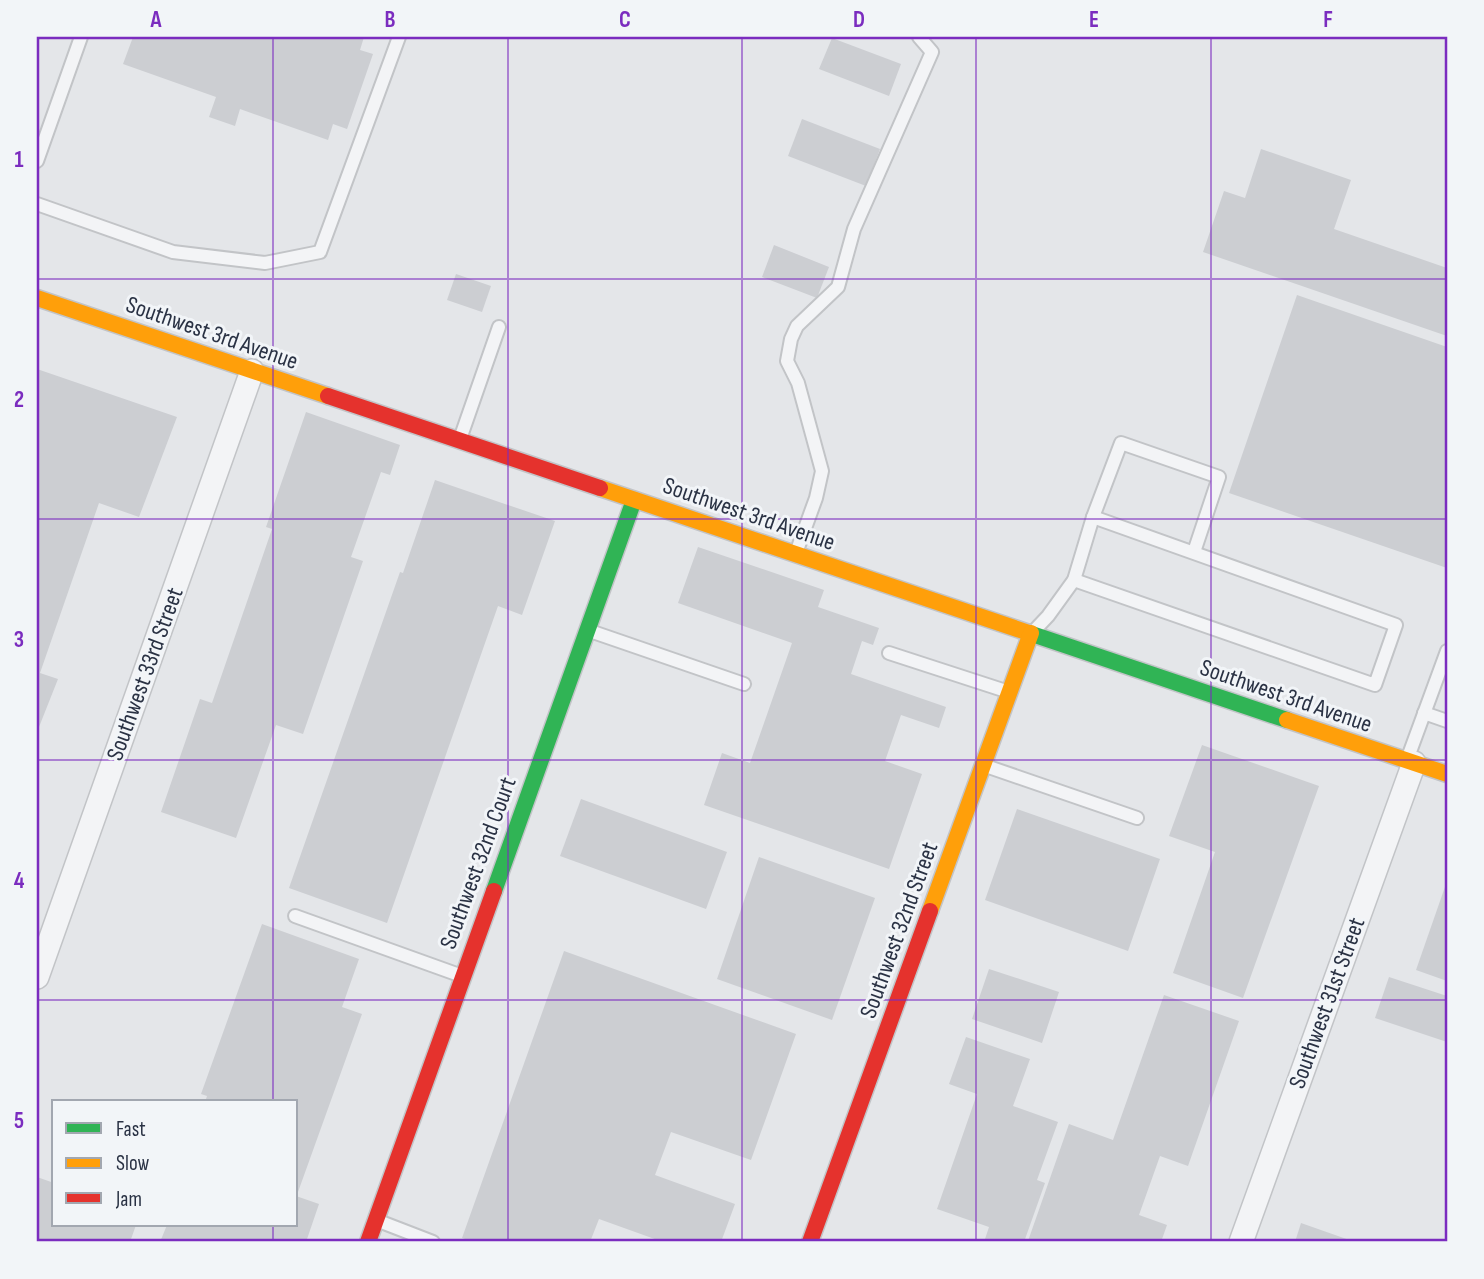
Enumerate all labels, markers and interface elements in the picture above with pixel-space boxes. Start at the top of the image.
text: A [150,6,163,34]
text: B [385,6,396,34]
text: C [619,6,631,34]
text: D [853,6,865,34]
text: E [1089,6,1099,34]
text: F [1323,6,1333,34]
text: 1 [14,146,24,174]
street label: Southwest 3rd Avenue [122,290,302,376]
text: 2 [14,386,24,414]
street label: Southwest 3rd Avenue [659,471,839,557]
street label: Southwest 33rd Street [100,584,190,764]
text: 3 [14,626,24,654]
street label: Southwest 3rd Avenue [1196,653,1376,739]
street label: Southwest 32nd Court [433,773,523,953]
street label: Southwest 32nd Street [854,838,944,1022]
text: 4 [14,867,25,895]
street label: Southwest 31st Street [1283,914,1371,1092]
legend [52,1100,298,1226]
text: 5 [14,1107,24,1135]
text: Fast [116,1117,146,1142]
text: Slow [116,1151,150,1176]
text: Jam [115,1187,142,1212]

